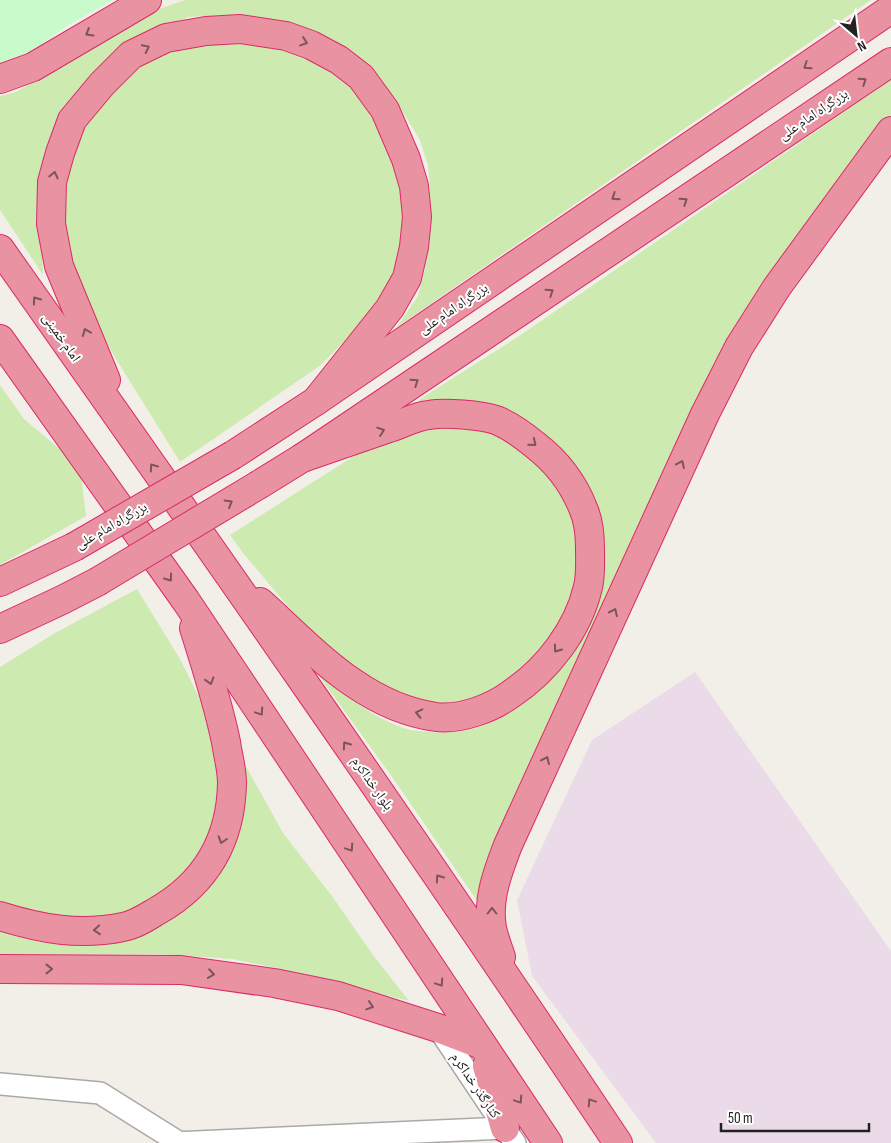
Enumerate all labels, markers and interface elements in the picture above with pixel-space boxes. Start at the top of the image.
north arrow [831,10,881,60]
one-way arrow [86,27,95,37]
one-way arrow [299,37,307,47]
text: N [855,37,869,55]
one-way arrow [141,43,150,54]
one-way arrow [804,60,813,69]
one-way arrow [857,78,867,87]
street label: بزرگراه امام علی [775,85,852,145]
one-way arrow [48,171,59,180]
one-way arrow [612,191,621,200]
one-way arrow [679,198,688,207]
street label: بزرگراه امام علی [415,279,492,339]
one-way arrow [544,288,553,298]
one-way arrow [33,297,41,306]
street label: امام خمینی [38,310,85,366]
one-way arrow [81,328,92,337]
one-way arrow [409,379,419,388]
one-way arrow [376,427,385,437]
one-way arrow [528,438,537,447]
one-way arrow [675,460,686,469]
one-way arrow [150,464,159,473]
street label: بزرگراه امام علی [72,498,151,554]
one-way arrow [223,499,232,509]
one-way arrow [163,572,172,582]
one-way arrow [608,608,618,617]
one-way arrow [554,643,563,653]
one-way arrow [205,676,215,684]
one-way arrow [254,707,263,716]
one-way arrow [415,708,424,719]
one-way arrow [343,741,352,750]
street label: بلوار خداکرم [347,753,397,814]
one-way arrow [540,756,551,765]
one-way arrow [217,835,227,843]
one-way arrow [344,842,353,851]
one-way arrow [436,874,445,884]
one-way arrow [487,907,497,915]
one-way arrow [93,924,101,935]
one-way arrow [45,964,53,974]
one-way arrow [207,969,215,979]
one-way arrow [434,977,443,987]
one-way arrow [365,1000,374,1010]
street label: کنارگذر خداکرم [446,1049,504,1122]
one-way arrow [513,1094,522,1104]
one-way arrow [588,1099,597,1108]
scale bar [721,1100,868,1132]
text: 50 m [728,1109,753,1128]

